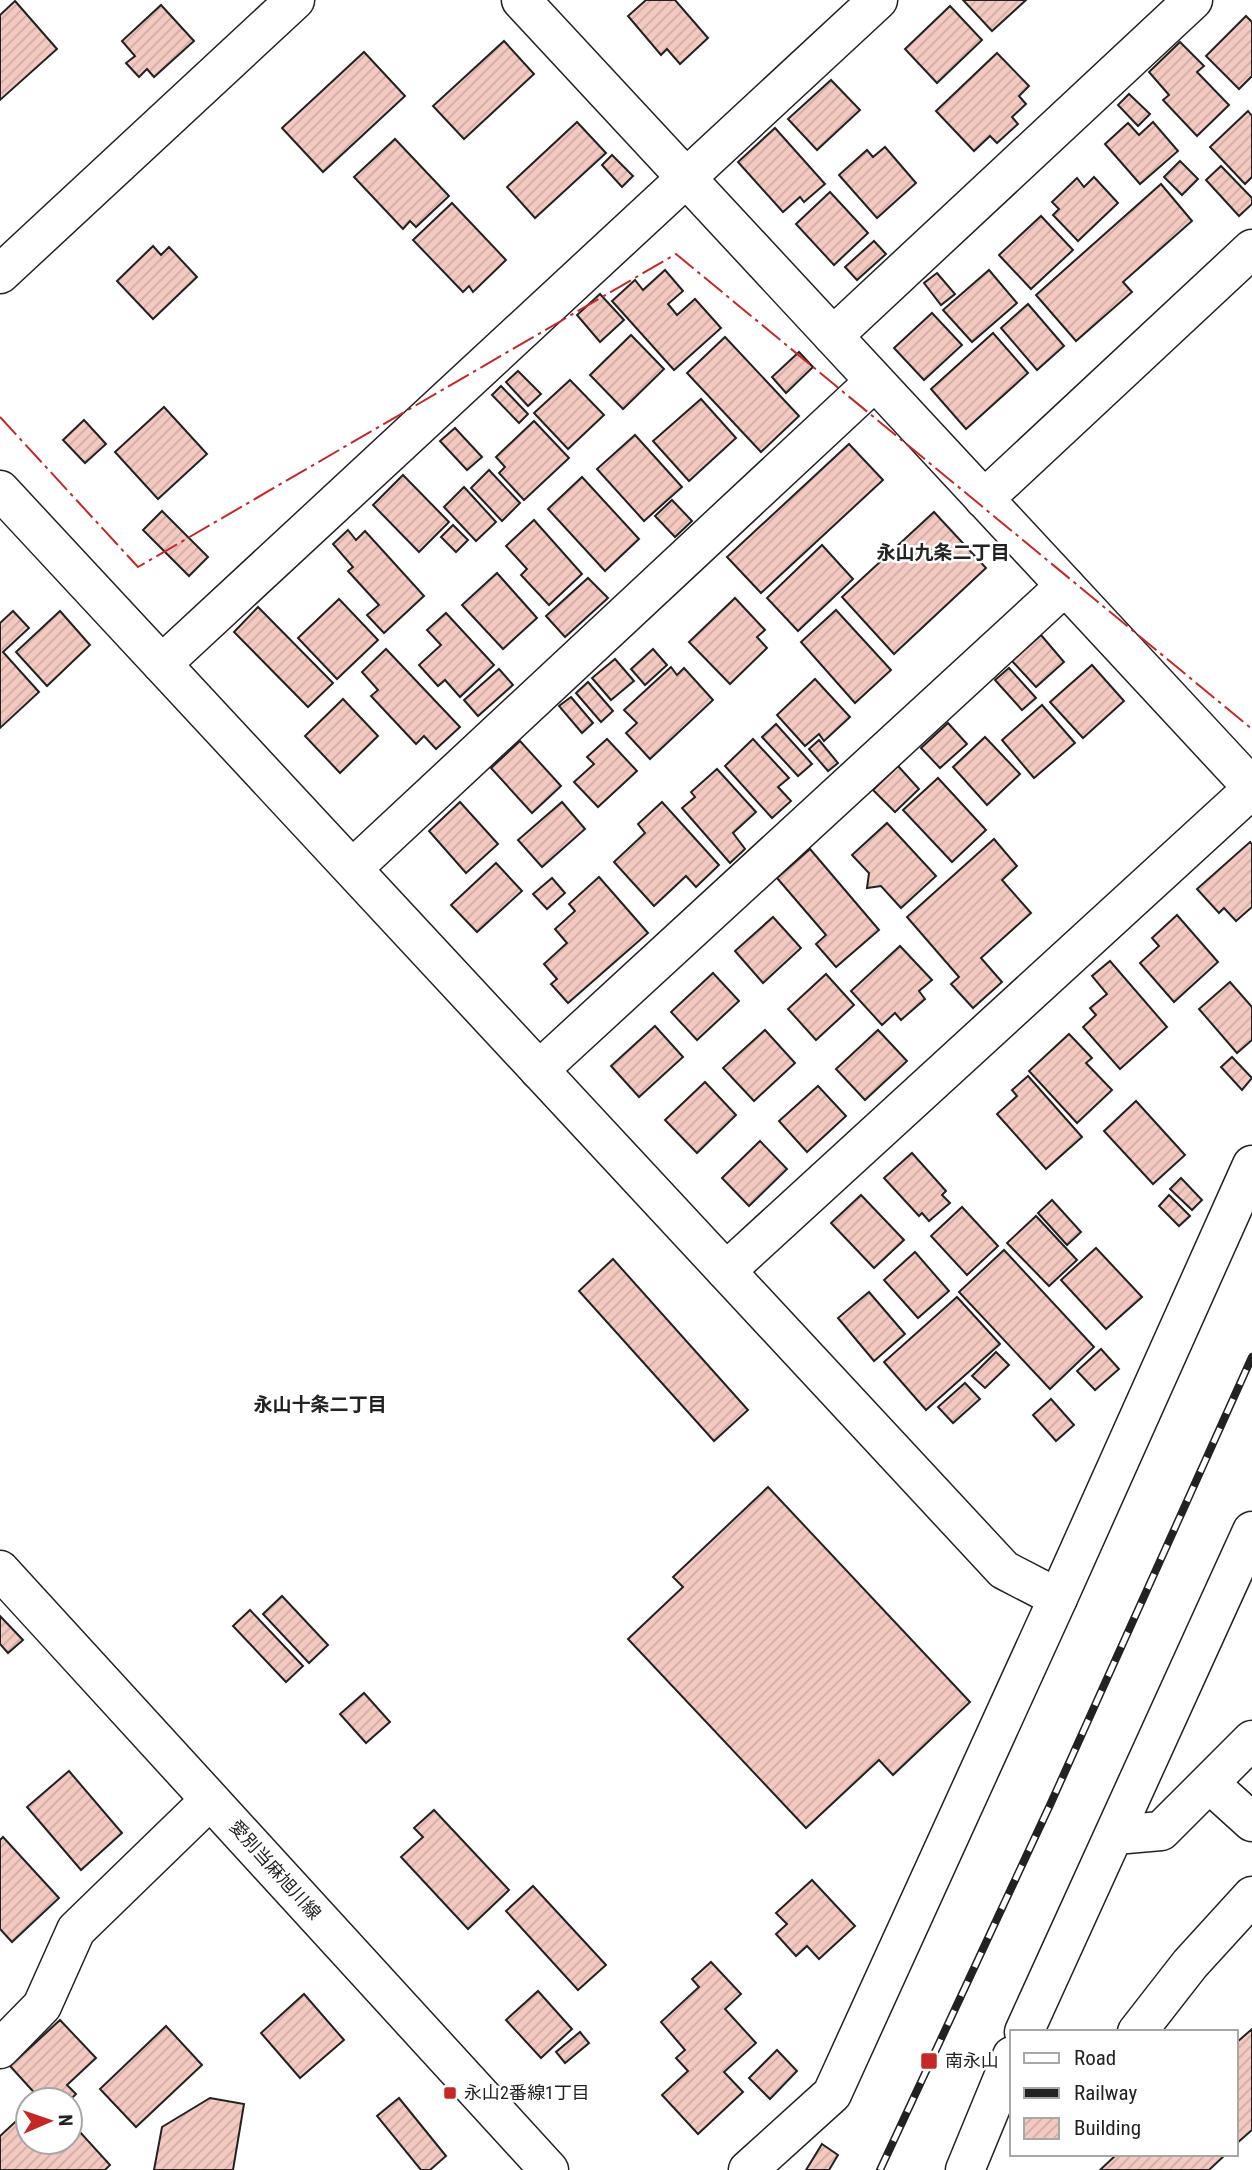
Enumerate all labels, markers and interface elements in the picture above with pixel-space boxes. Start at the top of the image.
district label: 永山九条二丁目 [876,541,1010,564]
district label: 永山十条二丁目 [253,1393,387,1416]
street label: 愛別当麻旭川線 [225,1816,325,1924]
legend [1010,2030,1238,2156]
text: Road [1074,2046,1116,2070]
place label: 南永山 [945,2050,999,2071]
marker: 南永山 [919,2051,939,2071]
text: Railway [1074,2081,1137,2105]
place label: 永山2番線1丁目 [464,2082,590,2103]
marker: 永山2番線1丁目 [442,2085,458,2101]
north arrow [14,2086,84,2156]
text: N [54,2114,77,2127]
text: Building [1074,2116,1141,2140]

